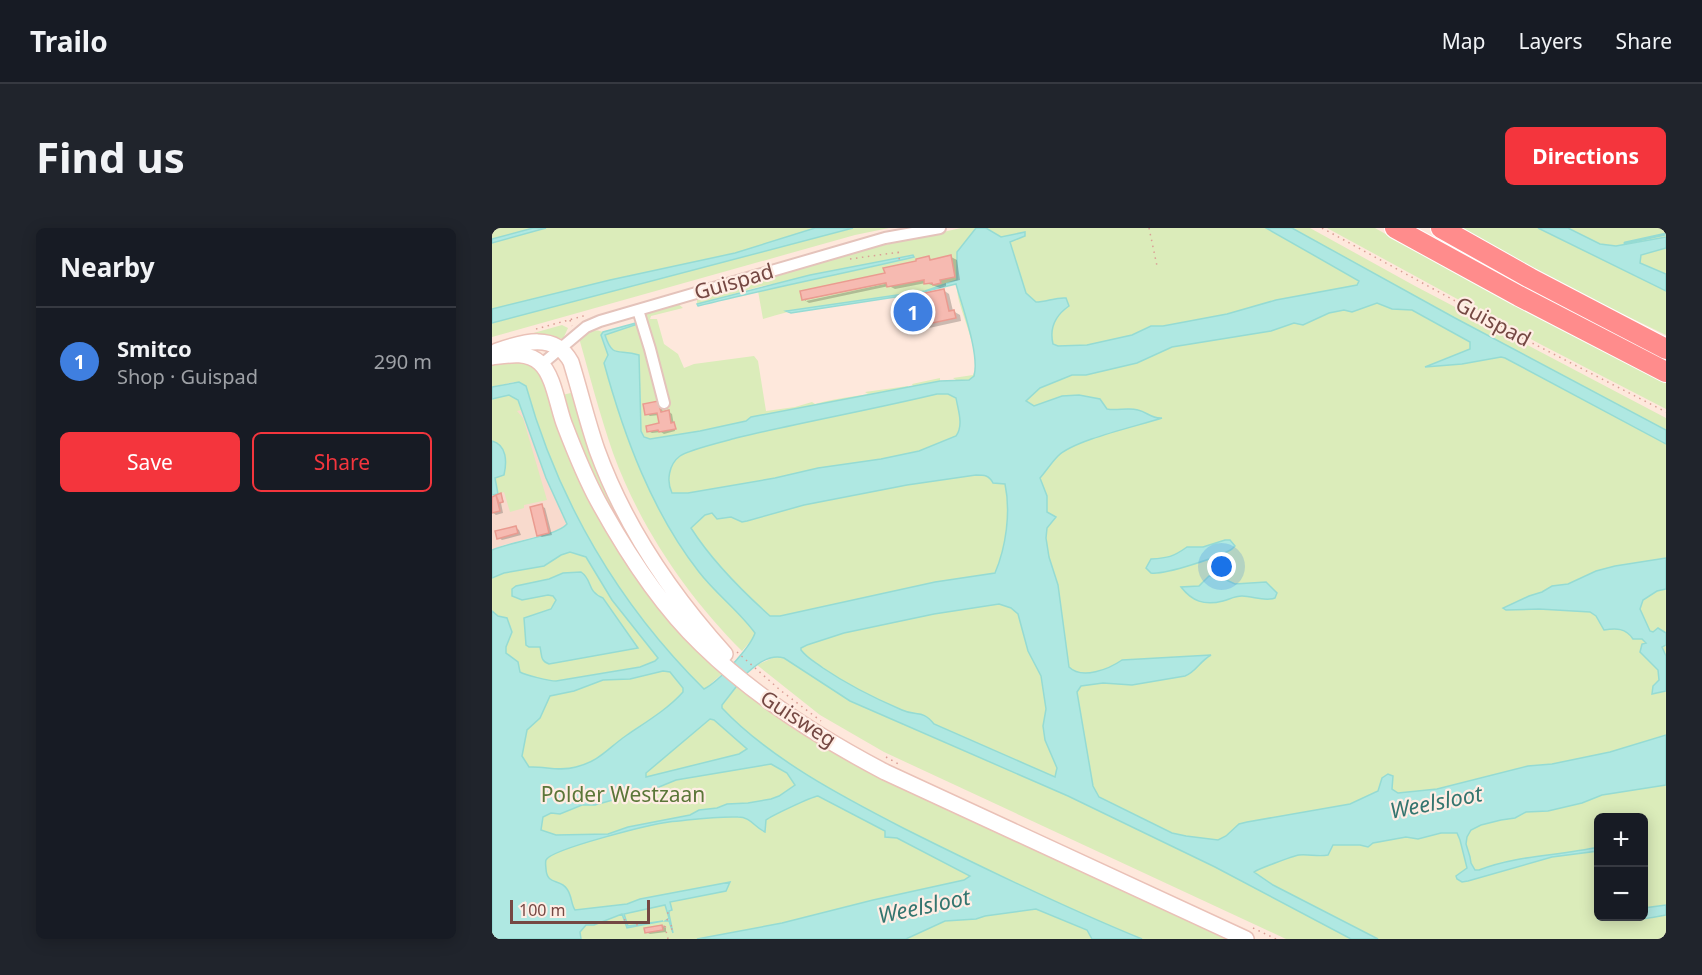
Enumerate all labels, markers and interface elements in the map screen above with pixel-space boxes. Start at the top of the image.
text: Trailo [30,22,108,60]
text: Map [1442,27,1486,55]
text: Layers [1519,27,1583,55]
text: Share [1616,27,1672,55]
button: Directions [1505,127,1666,185]
text: Find us [36,128,185,185]
text: Nearby [60,249,155,285]
street label: Guispad [691,256,777,306]
pin: 1 [894,290,932,334]
street label: Guispad [1451,290,1536,353]
text: Smitco [117,333,192,363]
text: 1 [74,348,85,375]
text: 290 m [374,348,432,375]
text: Shop · Guispad [117,363,258,390]
button: Save [60,432,240,492]
button: Share [252,432,432,492]
your location [1207,552,1236,581]
street label: Guisweg [755,683,842,753]
water label: Weelsloot [1387,777,1486,825]
park label: Polder Westzaan [541,780,705,808]
map controls [1594,813,1648,921]
button: + [1594,813,1648,867]
button: − [1594,867,1648,921]
water label: Weelsloot [875,880,974,929]
scale bar [510,897,650,924]
text: 100 m [519,899,566,921]

